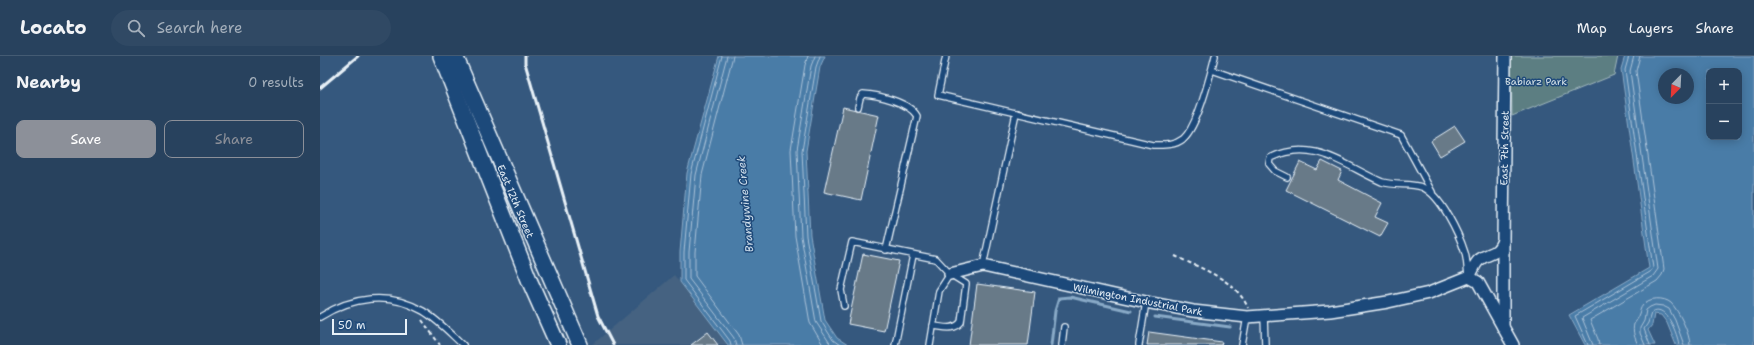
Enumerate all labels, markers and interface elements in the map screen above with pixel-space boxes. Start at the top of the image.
search box [111,10,391,46]
text: Locato [20,15,87,40]
icon: search [125,17,147,39]
text: Search here [157,18,242,38]
text: Map [1577,19,1607,37]
text: Layers [1629,19,1673,37]
text: Share [1695,19,1734,37]
north arrow [1658,68,1694,104]
map controls [1706,68,1742,140]
button: + [1706,68,1742,104]
text: Nearby [16,71,81,93]
text: 0 results [248,74,304,91]
park label: Babiarz Park [1505,75,1567,88]
button: − [1706,104,1742,140]
street label: East 7th Street [1497,110,1512,186]
button: Save [16,120,156,158]
button: Share [164,120,304,158]
water label: Brandywine Creek [734,154,757,253]
street label: East 12th Street [494,163,537,240]
street label: Wilmington Industrial Park [1072,281,1204,318]
scale bar [332,317,407,336]
text: 50 m [338,318,366,333]

